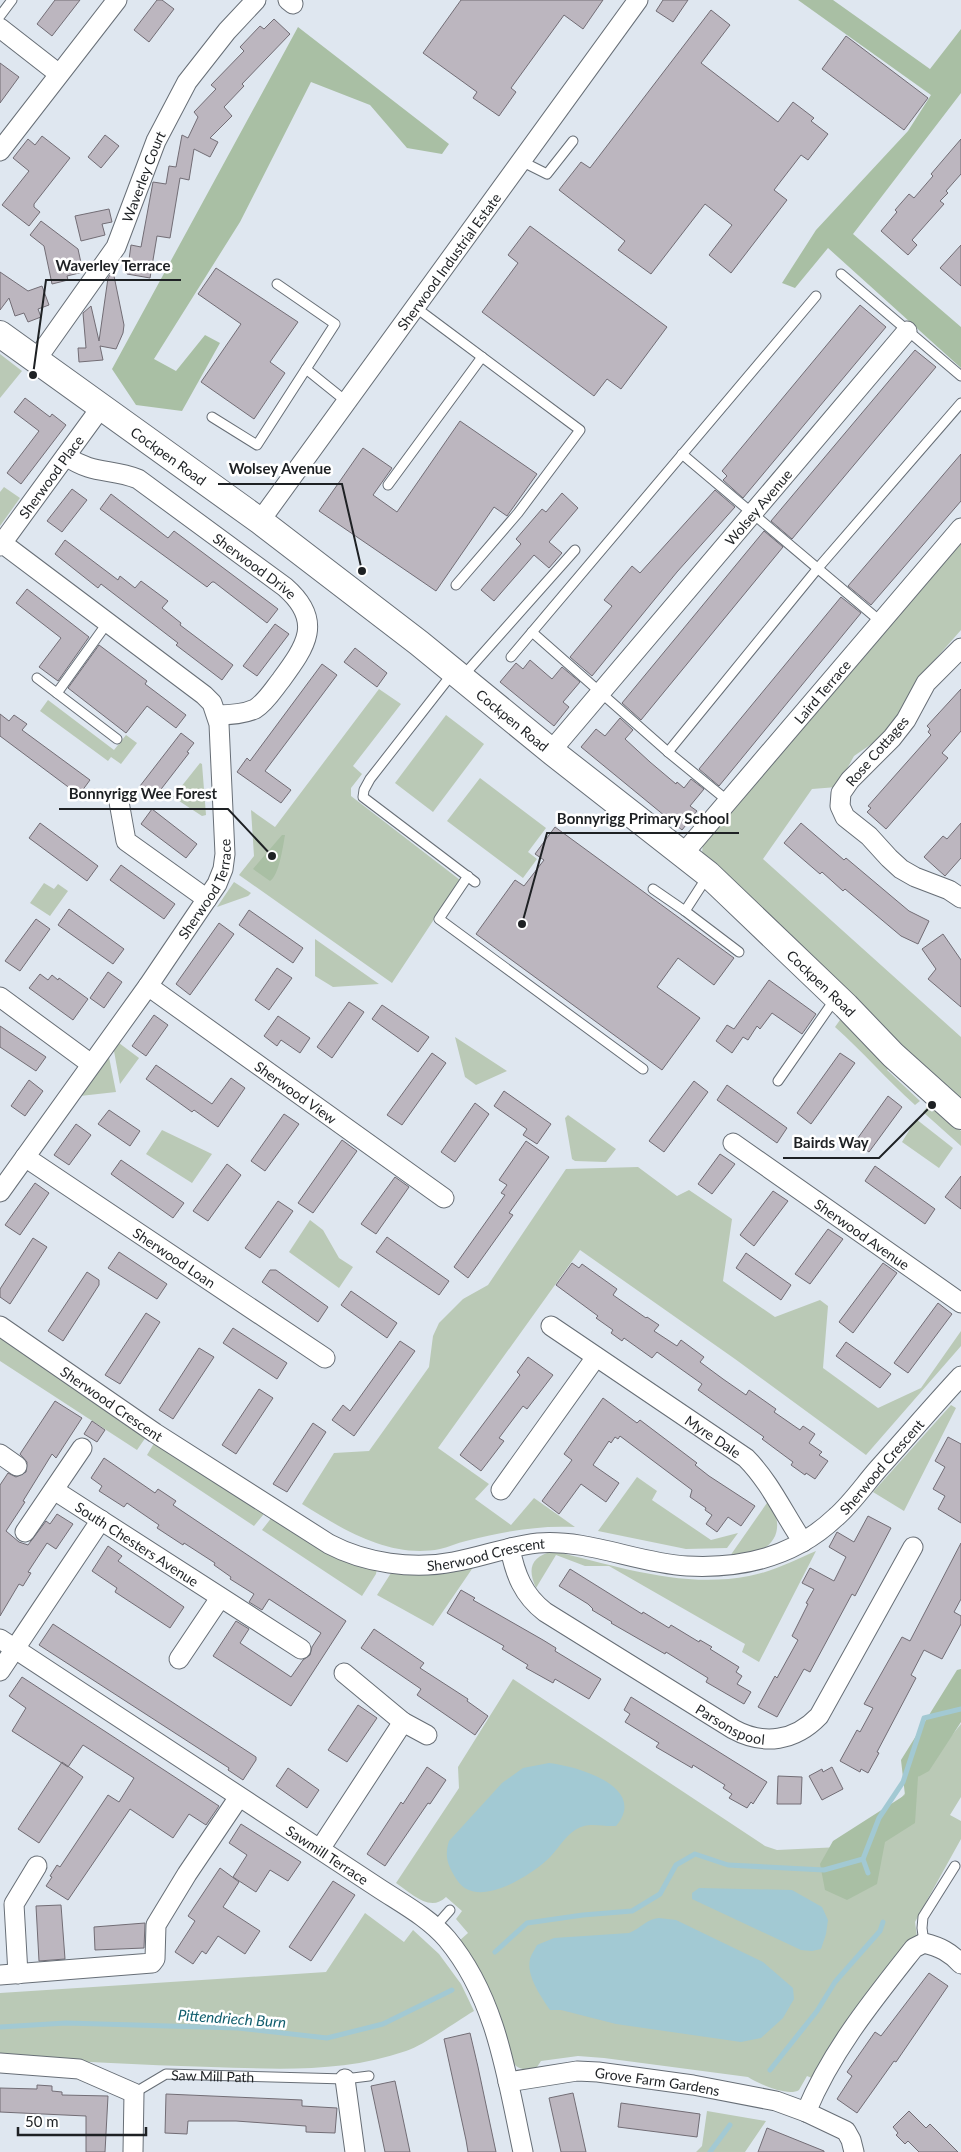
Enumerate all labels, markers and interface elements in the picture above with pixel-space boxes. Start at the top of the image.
street label: Waverley Court [118,128,168,224]
street label: Sherwood Industrial Estate [393,189,504,333]
callout: Waverley Terrace [46,250,181,280]
text: Waverley Terrace [56,256,170,274]
street label: Cockpen Road [128,423,210,488]
street label: Sherwood Place [15,432,87,521]
callout: Wolsey Avenue [218,454,342,484]
text: Wolsey Avenue [229,459,331,477]
street label: Wolsey Avenue [721,465,795,548]
street label: Sherwood Drive [210,529,301,602]
street label: Laird Terrace [790,656,854,727]
street label: Cockpen Road [473,685,553,755]
street label: Rose Cottages [842,712,912,790]
callout: Bonnyrigg Wee Forest [59,779,228,809]
text: Bonnyrigg Wee Forest [69,784,218,802]
callout: Bonnyrigg Primary School [547,803,739,833]
text: Bonnyrigg Primary School [557,809,729,827]
street label: Sherwood Terrace [174,838,234,942]
street label: Cockpen Road [784,946,860,1020]
street label: Sherwood View [252,1057,340,1127]
callout: Bairds Way [783,1128,879,1158]
text: Bairds Way [793,1133,869,1151]
street label: Sherwood Avenue [812,1195,913,1273]
street label: Sherwood Loan [130,1224,219,1291]
street label: Sherwood Crescent [58,1362,166,1444]
street label: Myre Dale [682,1411,745,1461]
street label: Sherwood Crescent [835,1415,927,1518]
street label: South Chesters Avenue [72,1498,202,1590]
street label: Sherwood Crescent [426,1534,545,1574]
street label: Parsonspool [693,1700,766,1747]
street label: Sawmill Terrace [283,1821,372,1888]
water label: Pittendriech Burn [177,2005,287,2031]
street label: Grove Farm Gardens [594,2063,721,2098]
street label: Saw Mill Path [171,2066,255,2085]
scale bar [18,2104,145,2136]
text: 50 m [25,2112,59,2130]

